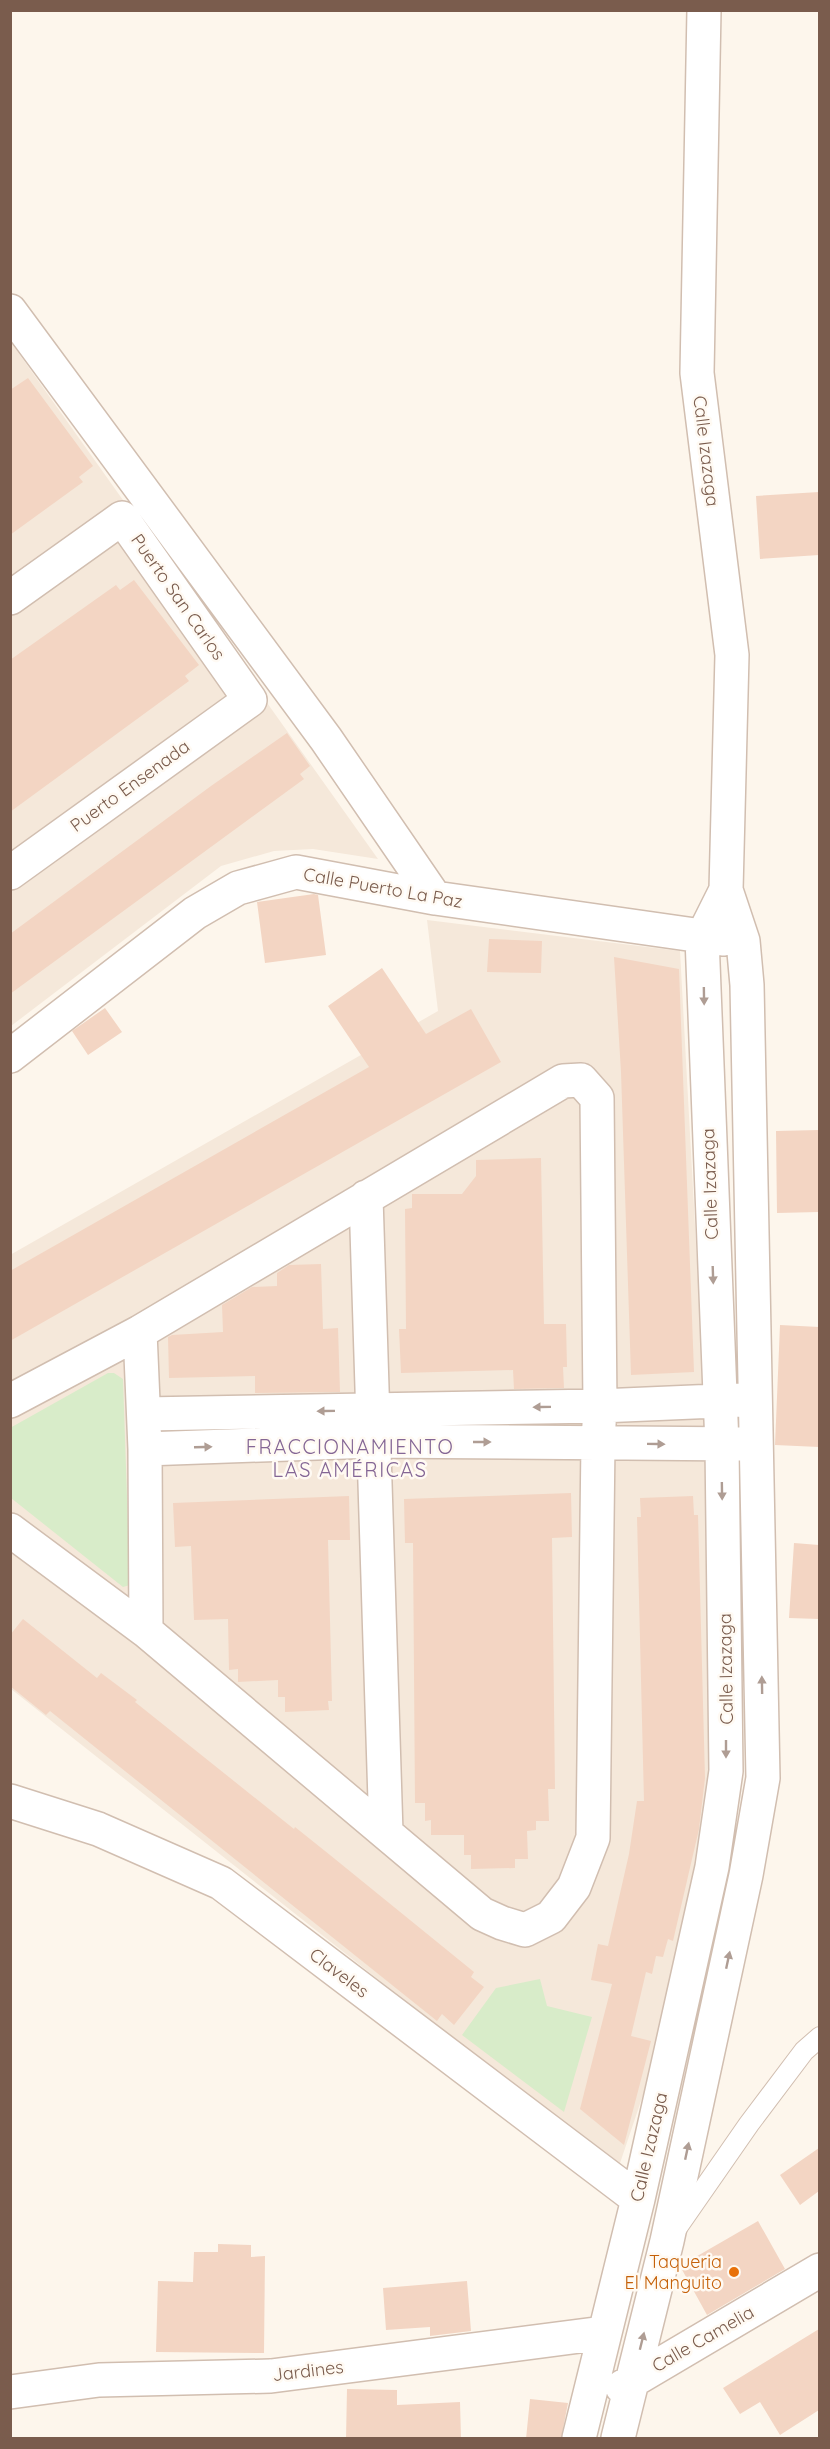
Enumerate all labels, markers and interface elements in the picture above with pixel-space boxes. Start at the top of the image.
street label: Calle Izazaga [688,394,725,508]
street label: Puerto San Carlos [126,529,231,664]
street label: Puerto Ensenada [65,735,194,837]
street label: Calle Puerto La Paz [302,862,464,913]
one-way arrow [699,987,709,1006]
street label: Calle Izazaga [696,1128,723,1240]
one-way arrow [709,1266,718,1285]
one-way arrow [532,1403,551,1412]
one-way arrow [316,1406,335,1416]
district label: FRACCIONAMIENTO LAS AMÉRICAS [246,1434,454,1482]
one-way arrow [472,1437,491,1447]
one-way arrow [647,1439,666,1448]
one-way arrow [194,1442,213,1452]
one-way arrow [718,1481,727,1500]
street label: Calle Izazaga [713,1613,738,1725]
one-way arrow [757,1675,767,1694]
one-way arrow [721,1739,731,1758]
street label: Claveles [305,1943,374,2002]
one-way arrow [723,1951,733,1970]
street label: Calle Izazaga [625,2090,672,2204]
one-way arrow [683,2141,692,2160]
place label: Taqueria El Manguito [624,2250,722,2294]
marker: Taqueria El Manguito [727,2265,741,2279]
street label: Calle Camelia [648,2300,758,2377]
one-way arrow [637,2332,647,2350]
street label: Jardines [271,2355,345,2386]

